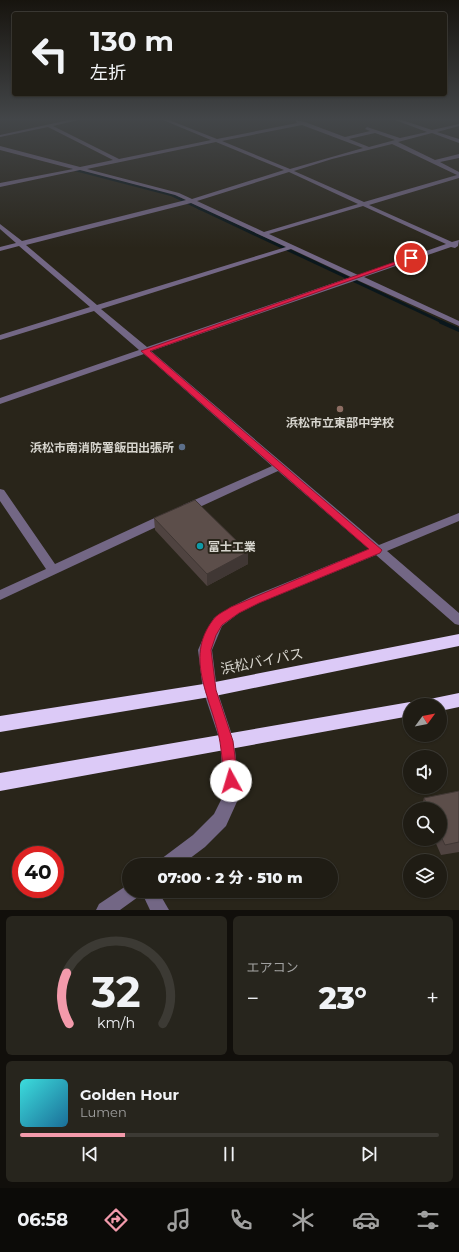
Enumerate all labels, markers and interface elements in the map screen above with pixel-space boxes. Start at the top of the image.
text: 130 m [90,24,174,58]
icon: left [24,28,76,80]
text: 左折 [90,62,126,84]
pin [394,241,428,275]
icon: arrive [400,247,422,269]
marker: 浜松市立東部中学校 [335,404,345,414]
place label: 浜松市立東部中学校 [286,415,394,430]
place label: 浜松市南消防署飯田出張所 [30,440,174,455]
marker: 浜松市南消防署飯田出張所 [177,442,187,452]
place label: 富士工業 [208,539,256,554]
marker: 富士工業 [195,541,205,551]
street label: 浜松バイパス [219,644,305,678]
north arrow [403,698,447,742]
map controls [403,698,447,898]
button: sound [403,750,447,794]
position arrow [210,760,252,802]
button: search [403,802,447,846]
speed limit sign: 40 [12,846,64,898]
button: layers [403,854,447,898]
text: 07:00 · 2 分 · 510 m [157,868,303,887]
text: エアコン [247,959,299,975]
text: 32 [91,966,141,1016]
text: 23° [319,980,367,1017]
text: − [247,985,259,1012]
text: + [426,985,439,1012]
text: km/h [97,1013,135,1031]
text: Golden Hour [80,1085,179,1104]
text: Lumen [80,1104,127,1120]
icon: previous [79,1143,101,1165]
icon: pause [218,1143,240,1165]
icon: next [358,1143,380,1165]
icon: directions [102,1206,130,1234]
icon: music [165,1206,193,1234]
icon: phone [227,1206,255,1234]
icon: climate [289,1206,317,1234]
icon: car [352,1206,380,1234]
icon: filters [414,1206,442,1234]
text: 06:58 [17,1209,68,1231]

